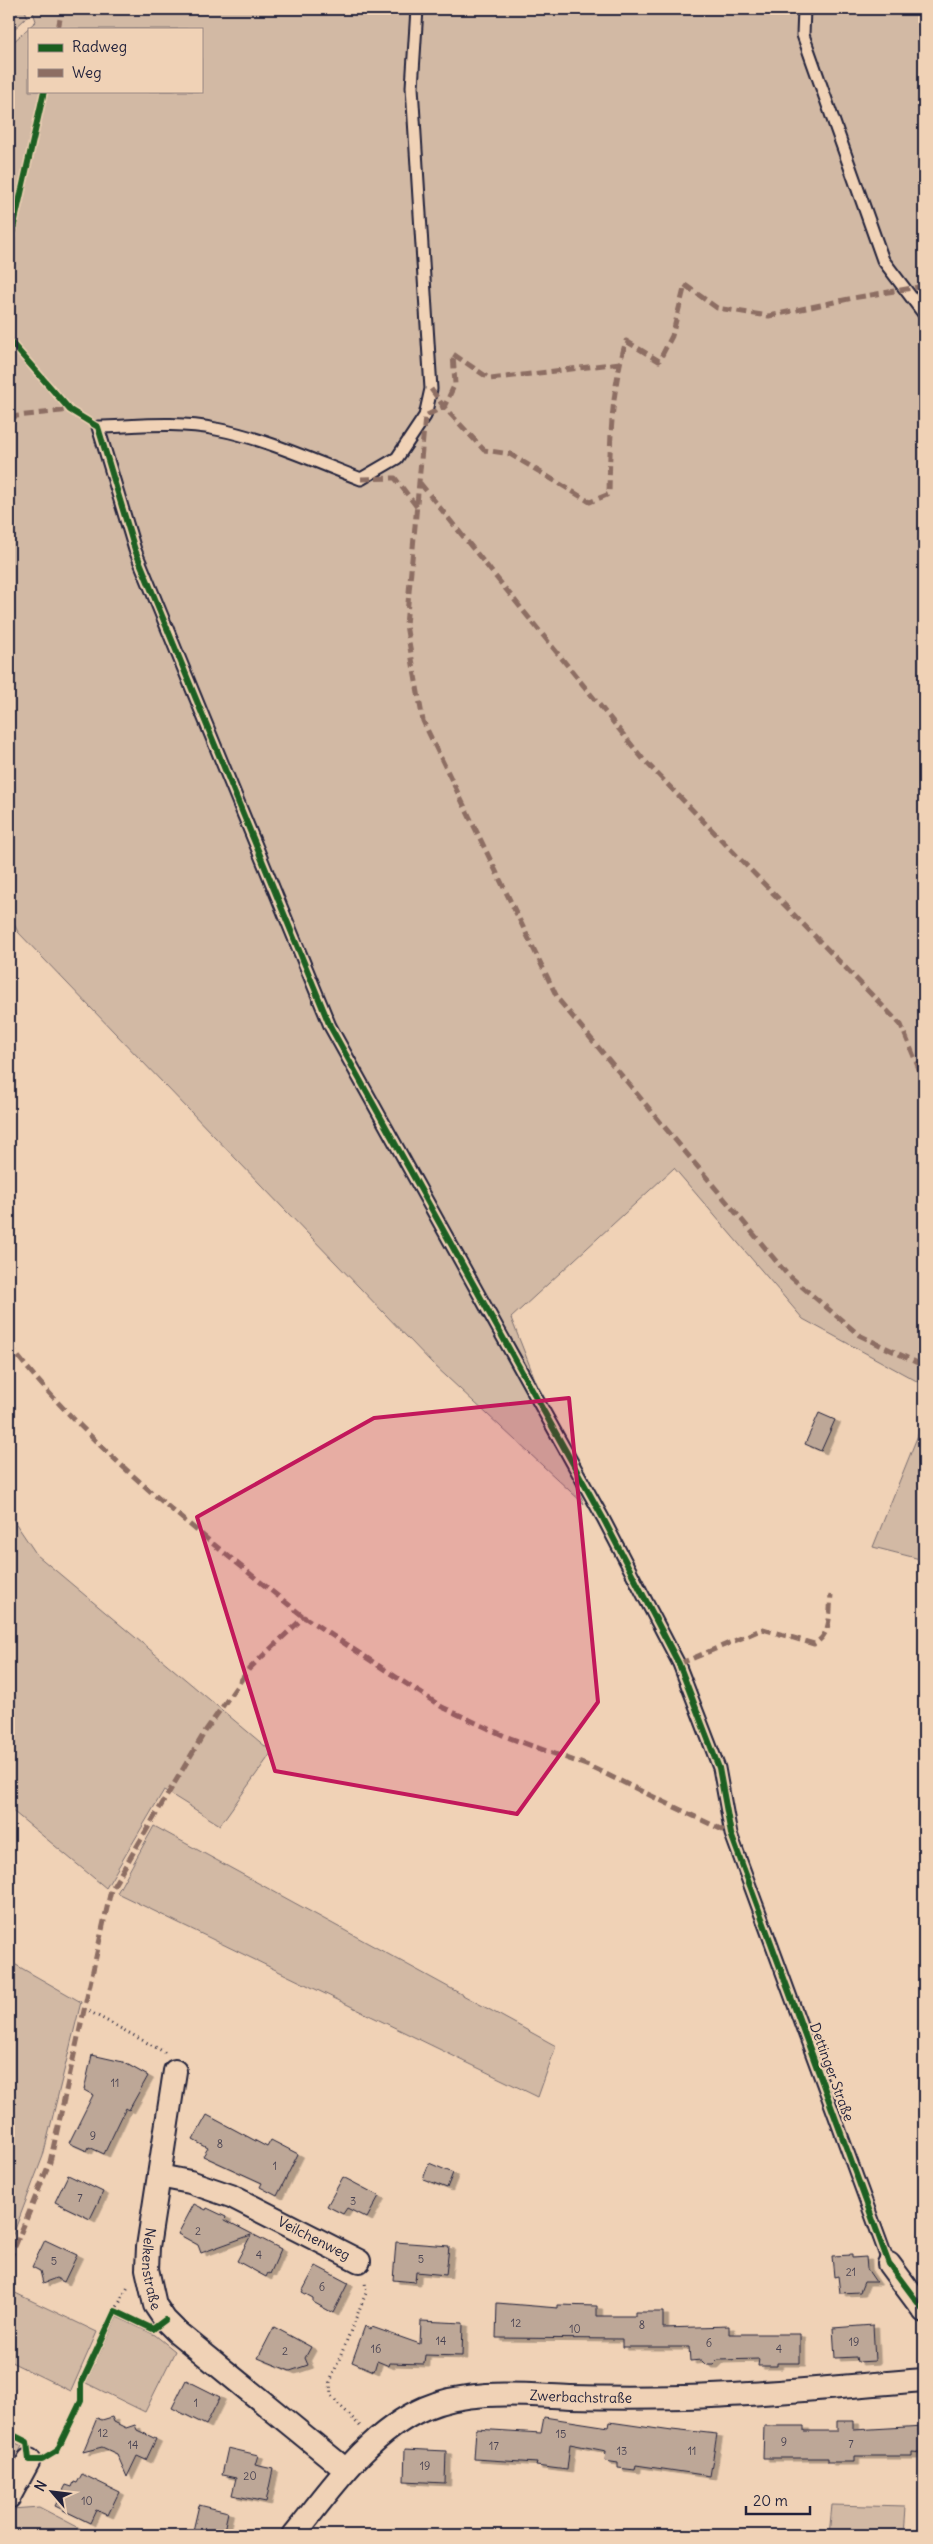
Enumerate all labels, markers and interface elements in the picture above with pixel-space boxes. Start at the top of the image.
legend [28,28,202,92]
text: Radweg [72,37,127,56]
text: Weg [72,63,102,82]
street label: Dettinger Straße [806,2020,858,2124]
house number: 11 [111,2076,119,2090]
house number: 9 [90,2129,96,2143]
house number: 8 [217,2137,223,2151]
house number: 1 [273,2159,277,2173]
house number: 7 [77,2191,83,2205]
house number: 3 [350,2194,356,2208]
street label: Veilchenweg [275,2212,353,2264]
house number: 2 [195,2224,201,2238]
street label: Nelkenstraße [138,2226,165,2314]
house number: 4 [256,2248,262,2262]
house number: 5 [418,2252,424,2266]
house number: 5 [51,2254,57,2268]
house number: 21 [846,2265,856,2279]
house number: 6 [319,2280,325,2294]
house number: 12 [511,2316,521,2330]
house number: 8 [639,2318,645,2332]
house number: 10 [569,2322,581,2336]
house number: 14 [436,2334,446,2348]
house number: 19 [849,2335,859,2349]
house number: 6 [706,2336,712,2350]
house number: 16 [371,2342,381,2356]
house number: 4 [776,2342,782,2356]
house number: 2 [282,2344,288,2358]
street label: Zwerbachstraße [529,2386,632,2407]
house number: 1 [194,2396,198,2410]
house number: 12 [98,2426,108,2440]
house number: 15 [556,2427,566,2441]
house number: 9 [781,2435,787,2449]
house number: 7 [848,2437,854,2451]
house number: 14 [128,2438,138,2452]
house number: 17 [489,2439,499,2453]
house number: 13 [617,2444,627,2458]
house number: 11 [688,2444,696,2458]
house number: 19 [420,2459,430,2473]
north arrow [28,2466,78,2516]
house number: 20 [243,2469,257,2483]
text: N [30,2477,51,2494]
scale bar [746,2484,809,2516]
text: 20 m [753,2491,788,2510]
house number: 10 [81,2494,93,2508]

